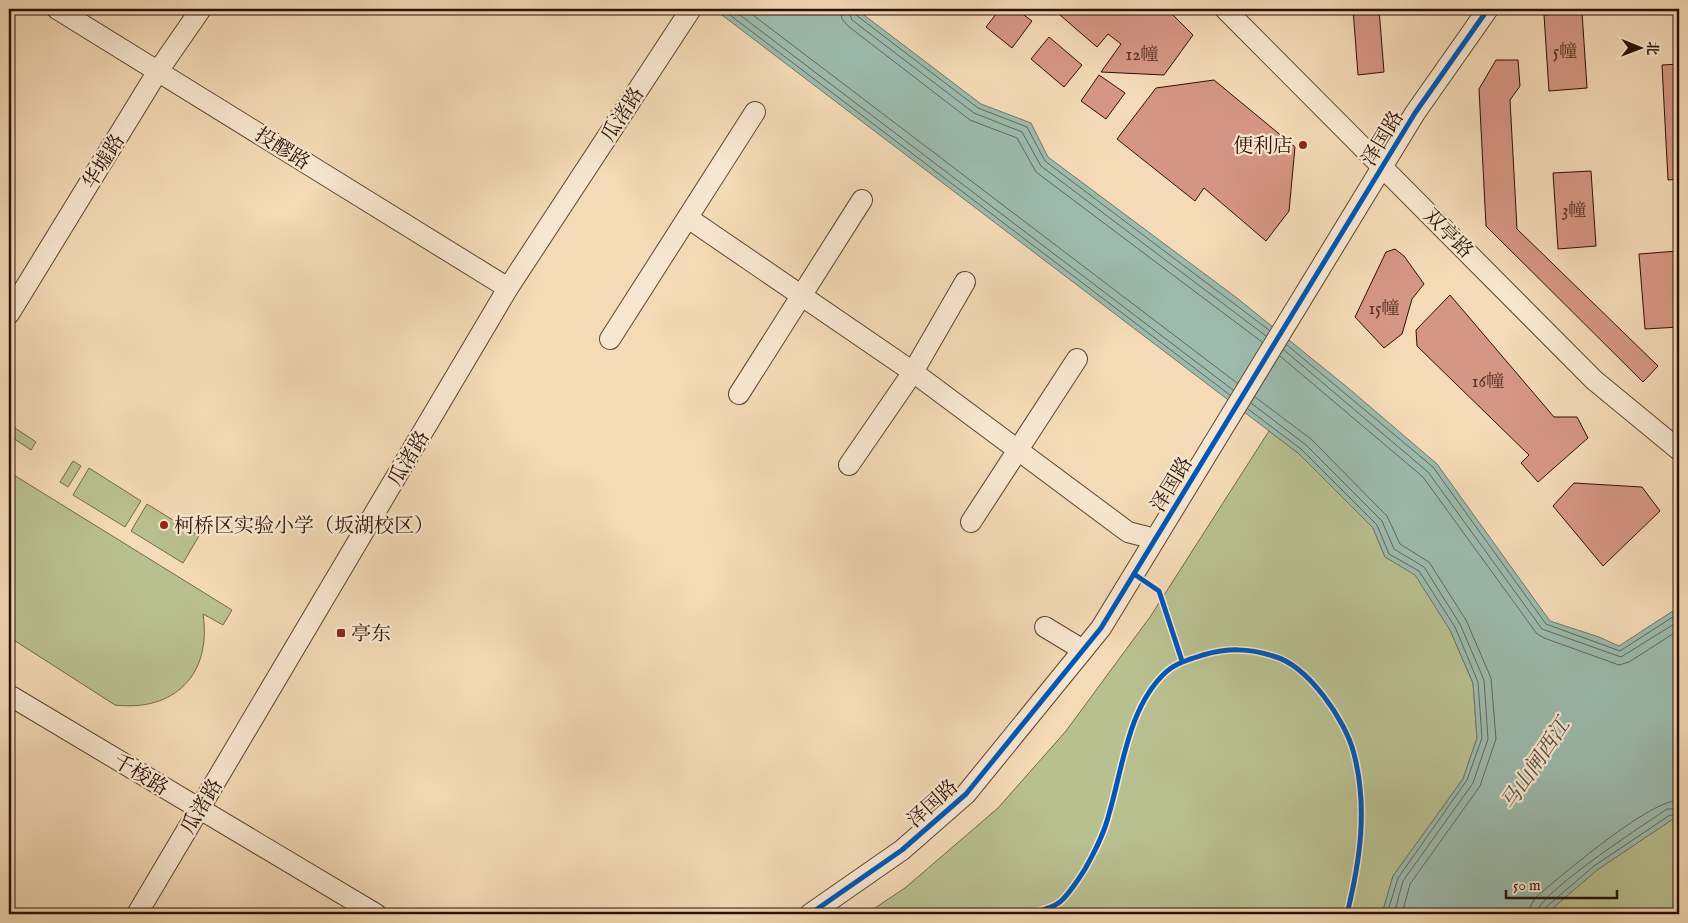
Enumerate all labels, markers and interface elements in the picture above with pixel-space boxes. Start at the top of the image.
north arrow [1616,22,1666,72]
house number: 5幢 [1553,41,1577,64]
text: 北 [1643,41,1661,55]
house number: 12幢 [1125,44,1159,67]
street label: 瓜渚路 [596,83,650,147]
street label: 泽国路 [1357,107,1409,171]
street label: 投醪路 [250,123,314,176]
street label: 华墟路 [78,130,131,194]
place label: 便利店 [1233,134,1293,159]
marker: 便利店 [1297,139,1309,151]
house number: 3幢 [1562,200,1586,223]
street label: 双亭路 [1418,204,1478,264]
house number: 15幢 [1368,298,1400,321]
house number: 16幢 [1472,371,1504,394]
street label: 瓜渚路 [383,427,435,491]
street label: 泽国路 [1146,453,1198,517]
place label: 柯桥区实验小学（坂湖校区） [174,514,434,539]
marker: 柯桥区实验小学（坂湖校区） [158,519,170,531]
place label: 亭东 [351,622,391,647]
marker: 亭东 [335,627,347,639]
water label: 马山闸西江 [1496,711,1578,816]
street label: 千梭路 [108,749,172,801]
street label: 瓜渚路 [176,775,228,839]
street label: 泽国路 [902,775,964,833]
scale bar [1506,868,1617,900]
text: 50 m [1513,876,1541,895]

